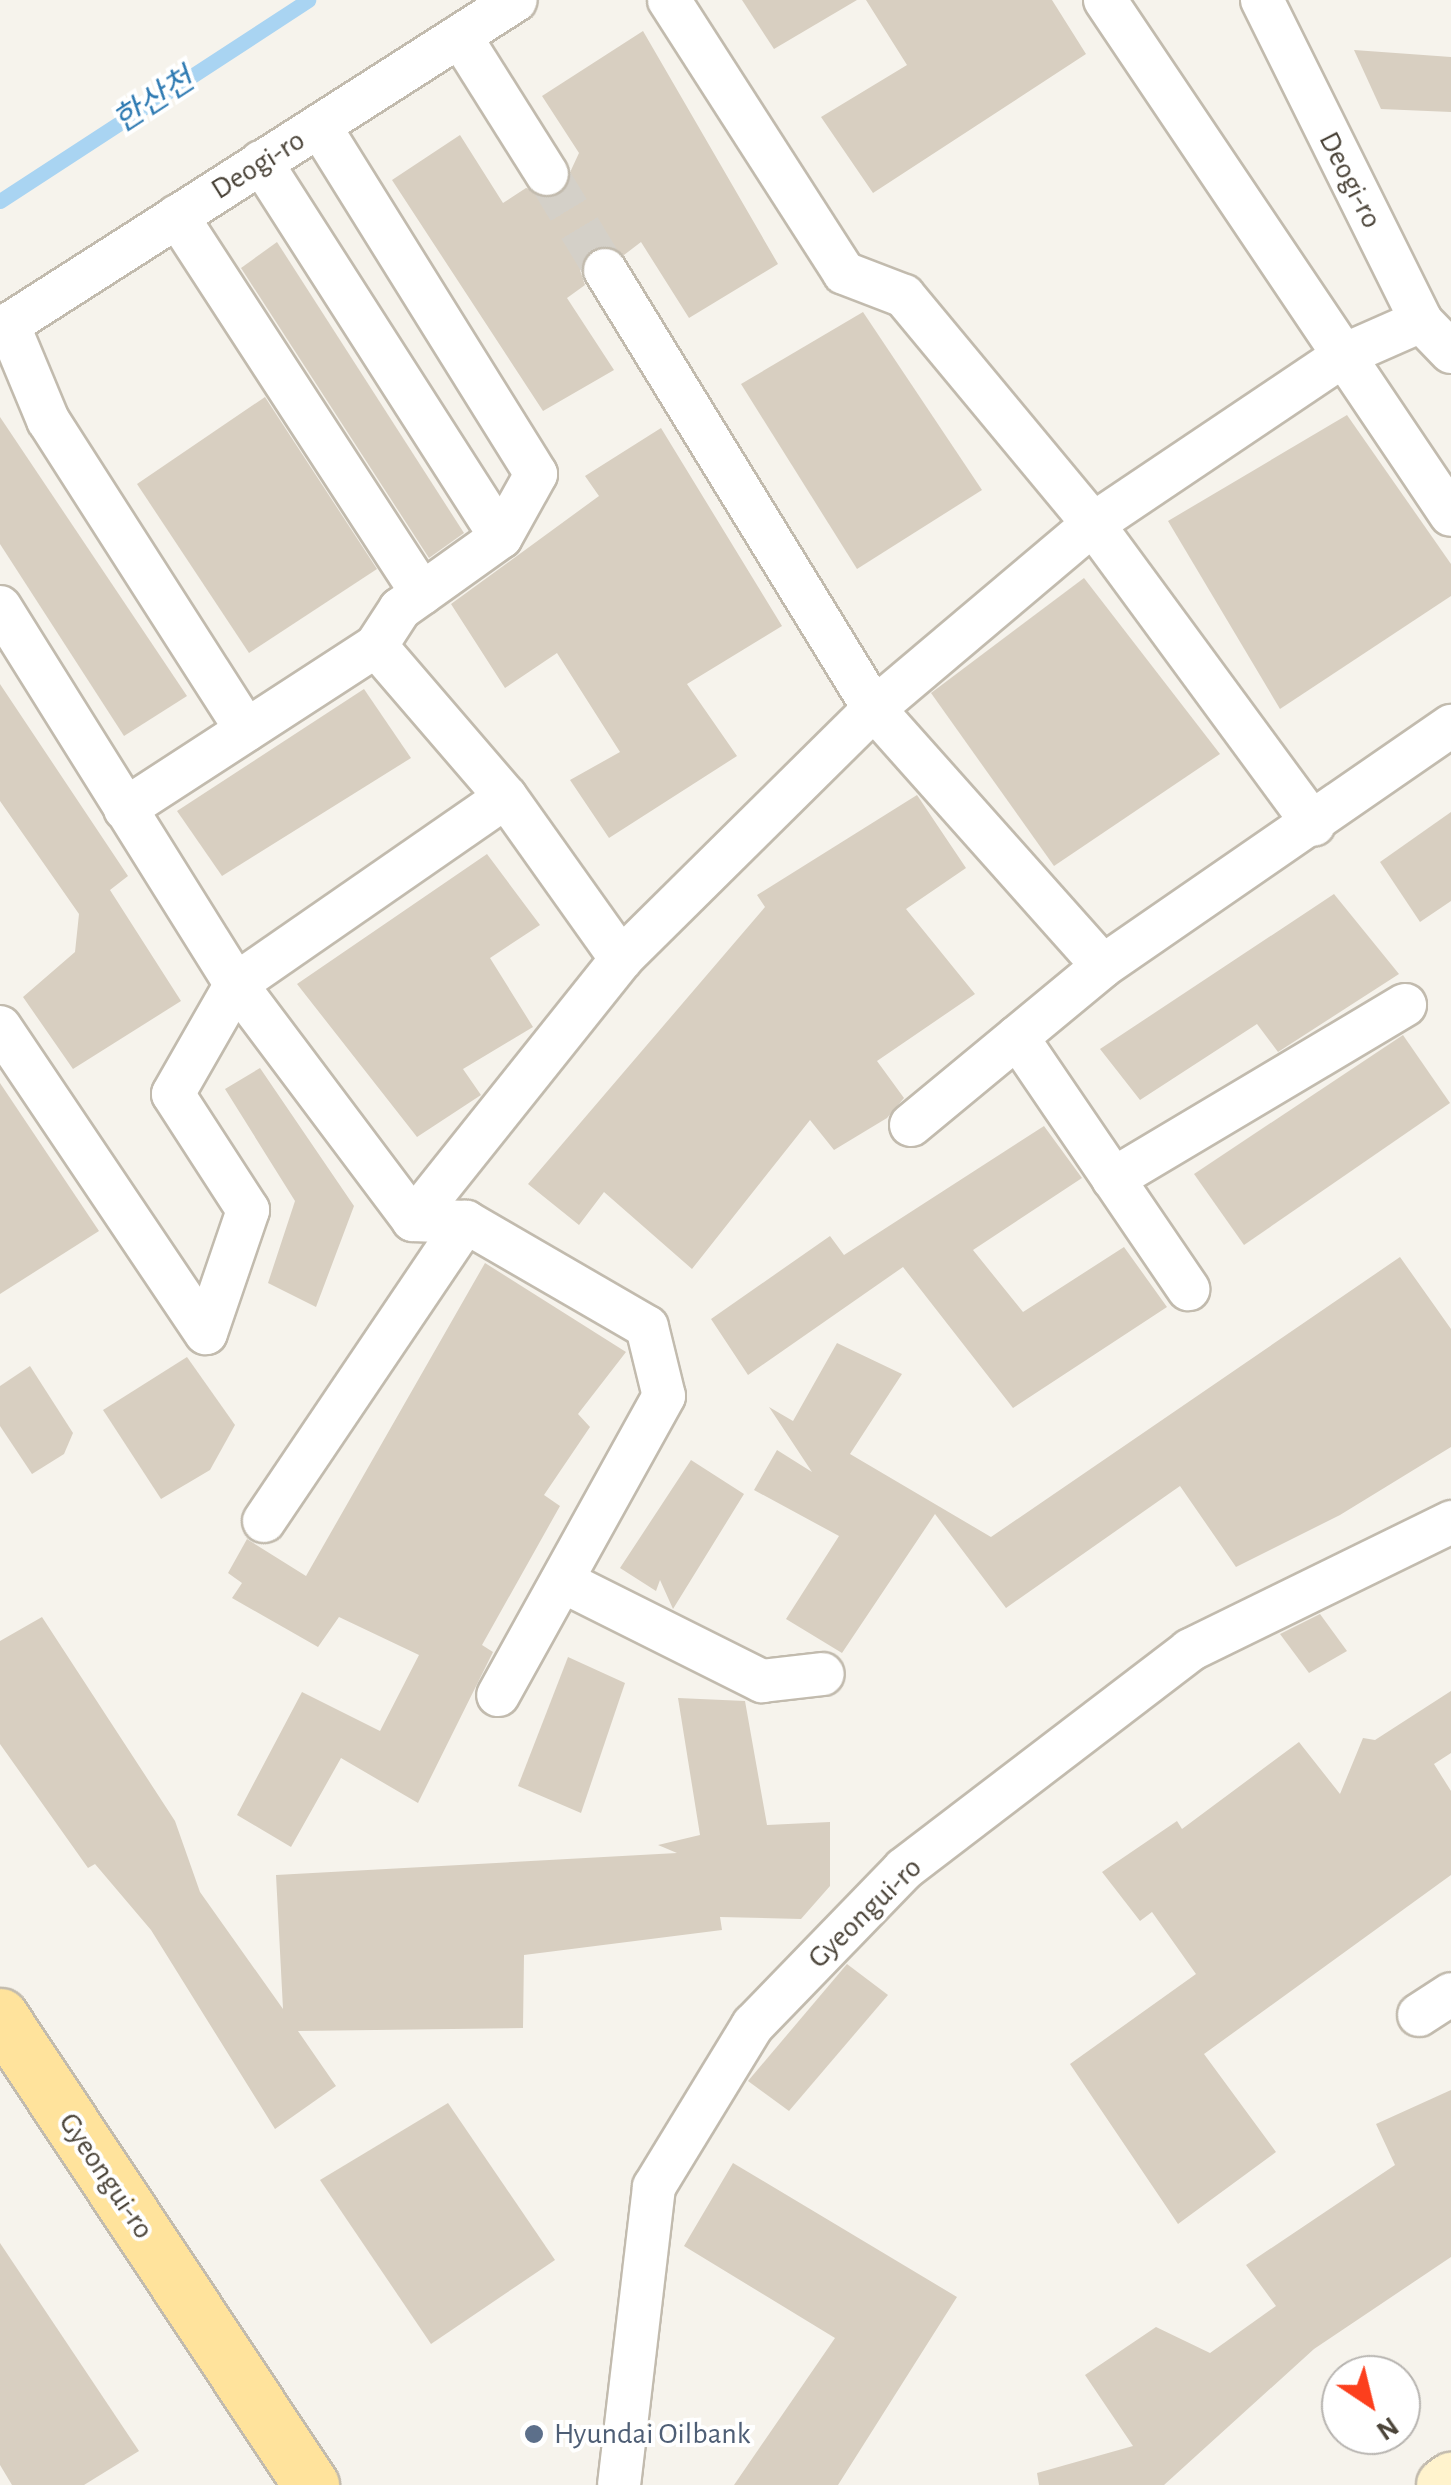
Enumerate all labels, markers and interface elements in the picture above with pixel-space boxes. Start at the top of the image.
water label: 한산천 [107,61,201,141]
street label: Deogi-ro [205,122,311,208]
street label: Deogi-ro [1310,126,1390,234]
street label: Gyeongui-ro [801,1850,929,1976]
street label: Gyeongui-ro [51,2106,161,2246]
north arrow [1321,2355,1421,2455]
text: N [1371,2411,1403,2445]
place label: Hyundai Oilbank [554,2416,750,2452]
marker: Hyundai Oilbank [523,2423,545,2445]

